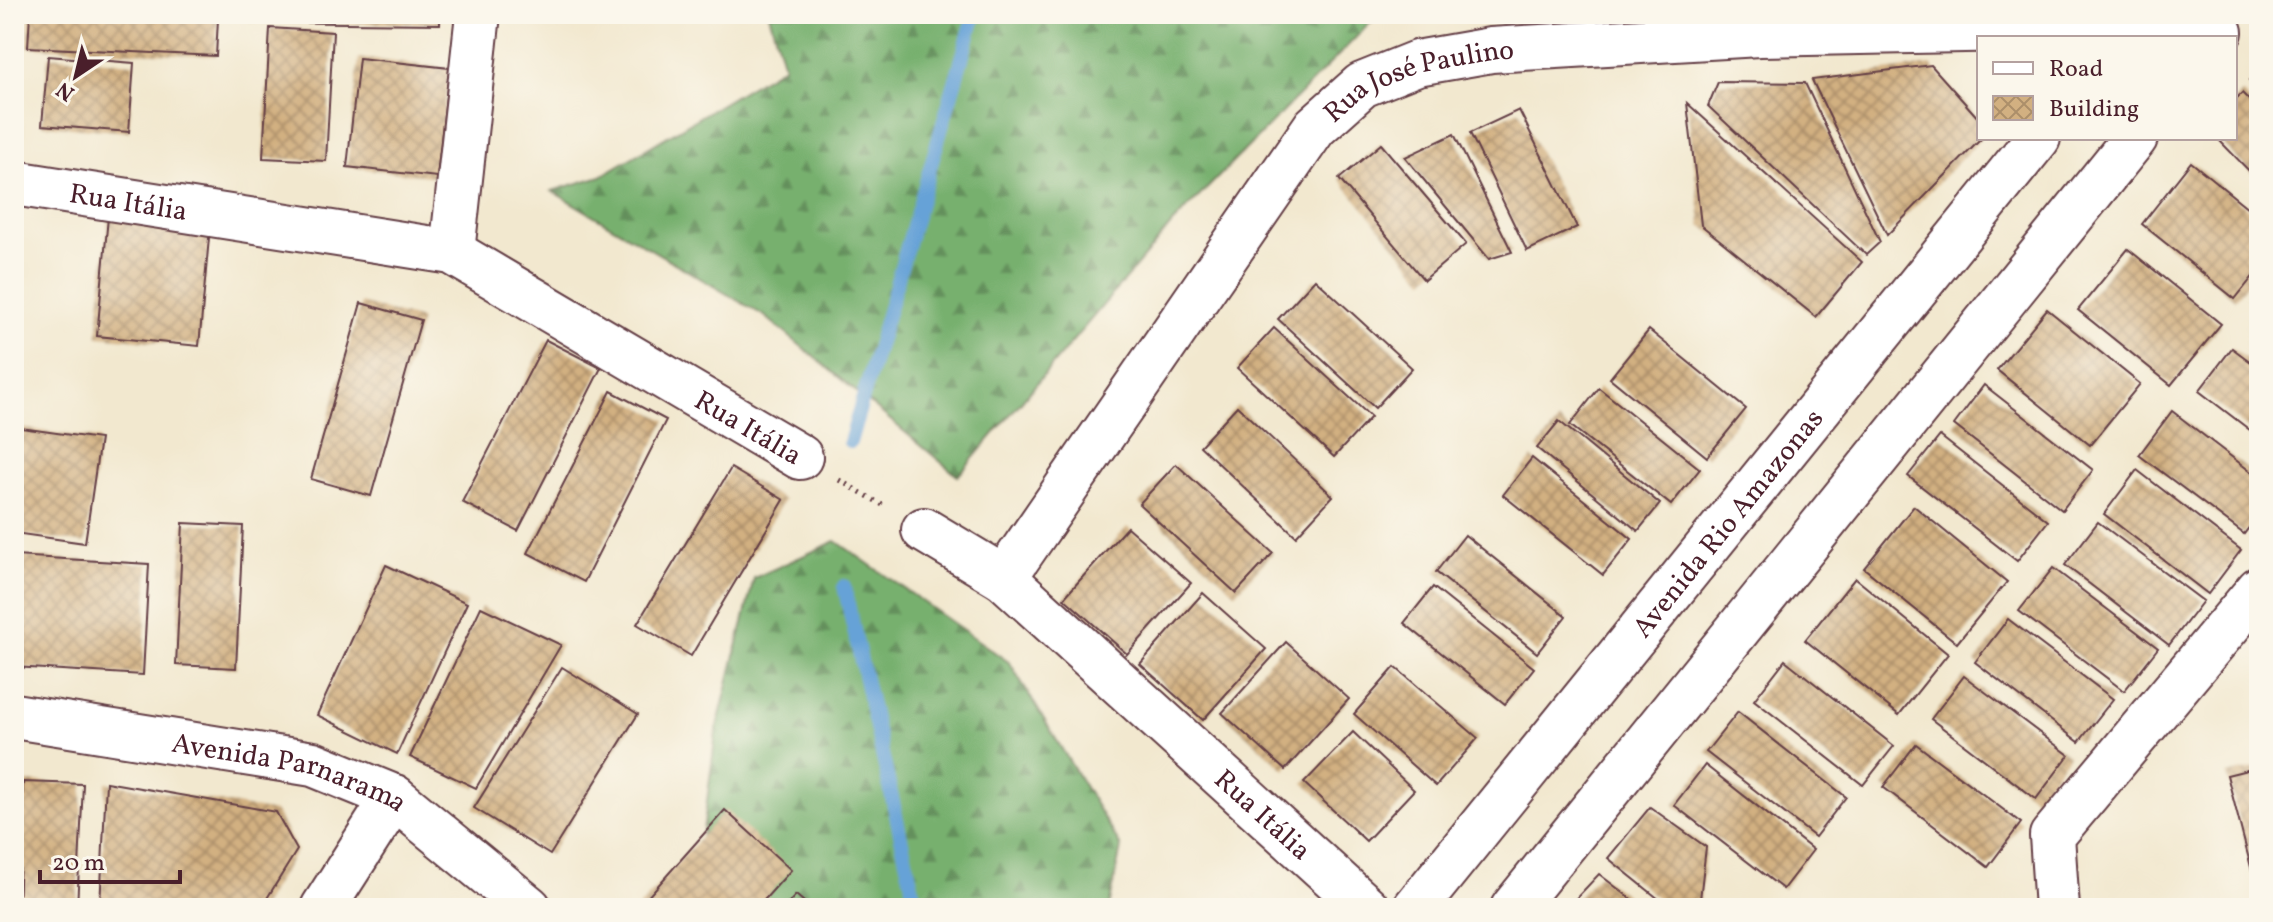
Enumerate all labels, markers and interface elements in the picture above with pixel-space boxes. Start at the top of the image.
street label: Rua José Paulino [1316,32,1515,133]
north arrow [36,36,116,116]
legend [1977,36,2237,140]
text: Road [2049,53,2103,87]
text: N [51,73,81,108]
text: Building [2049,93,2139,127]
street label: Rua Itália [66,175,190,232]
street label: Rua Itália [686,382,809,476]
street label: Avenida Rio Amazonas [1624,401,1834,647]
street label: Avenida Parnarama [169,725,415,823]
street label: Rua Itália [1205,761,1319,870]
scale bar [40,834,180,884]
text: 20 m [52,847,105,881]

